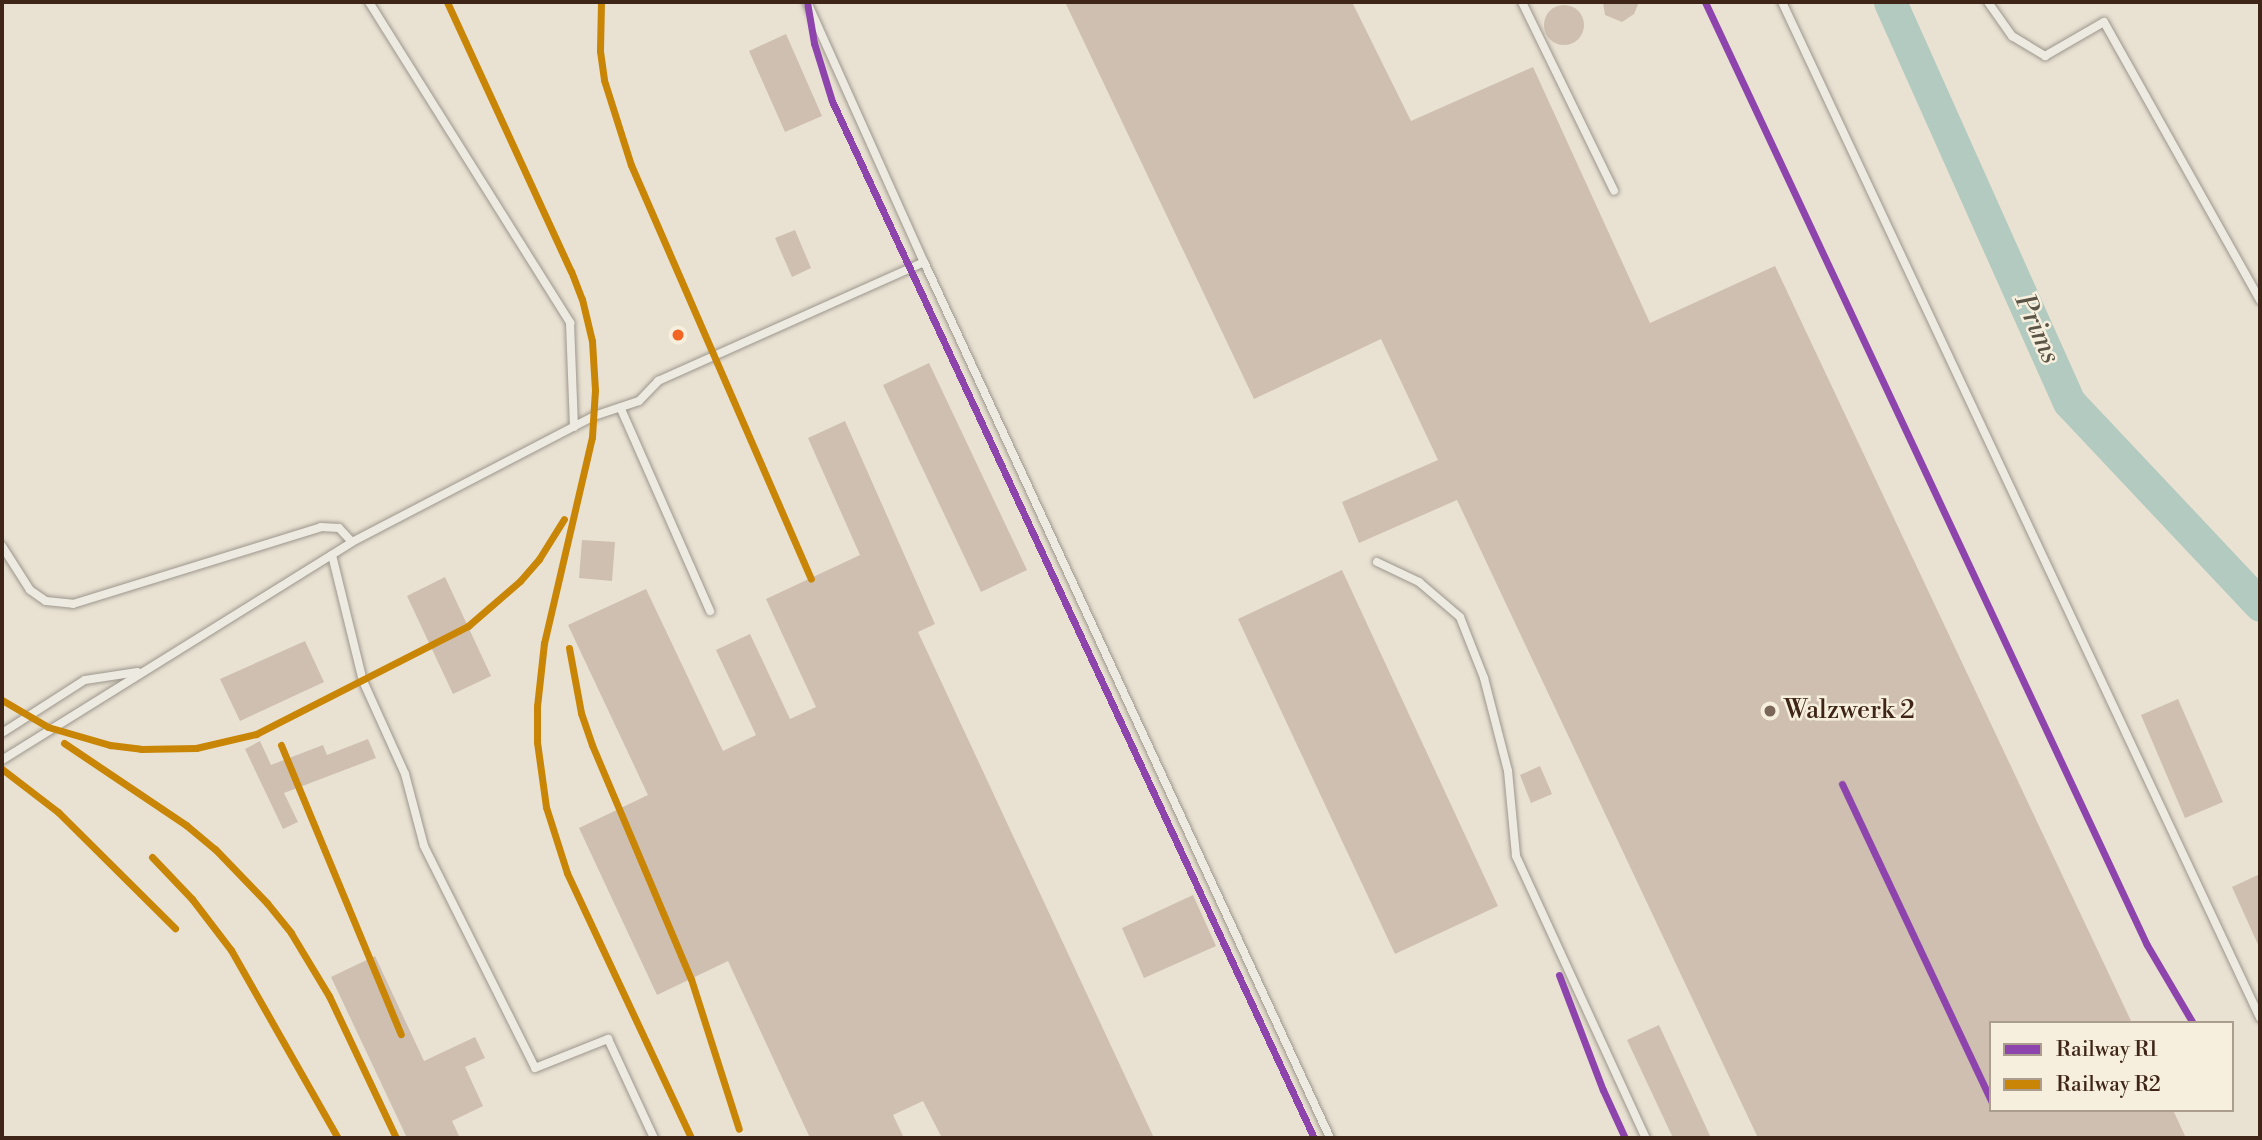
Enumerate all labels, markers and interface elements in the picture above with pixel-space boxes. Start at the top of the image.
water label: Prims [2007,289,2067,369]
unlabelled marker [671,328,685,342]
place label: Walzwerk 2 [1784,695,1915,727]
marker: Walzwerk 2 [1762,703,1778,719]
legend [1989,1021,2234,1112]
text: Railway R1 [2056,1037,2158,1063]
text: Railway R2 [2056,1072,2161,1098]

